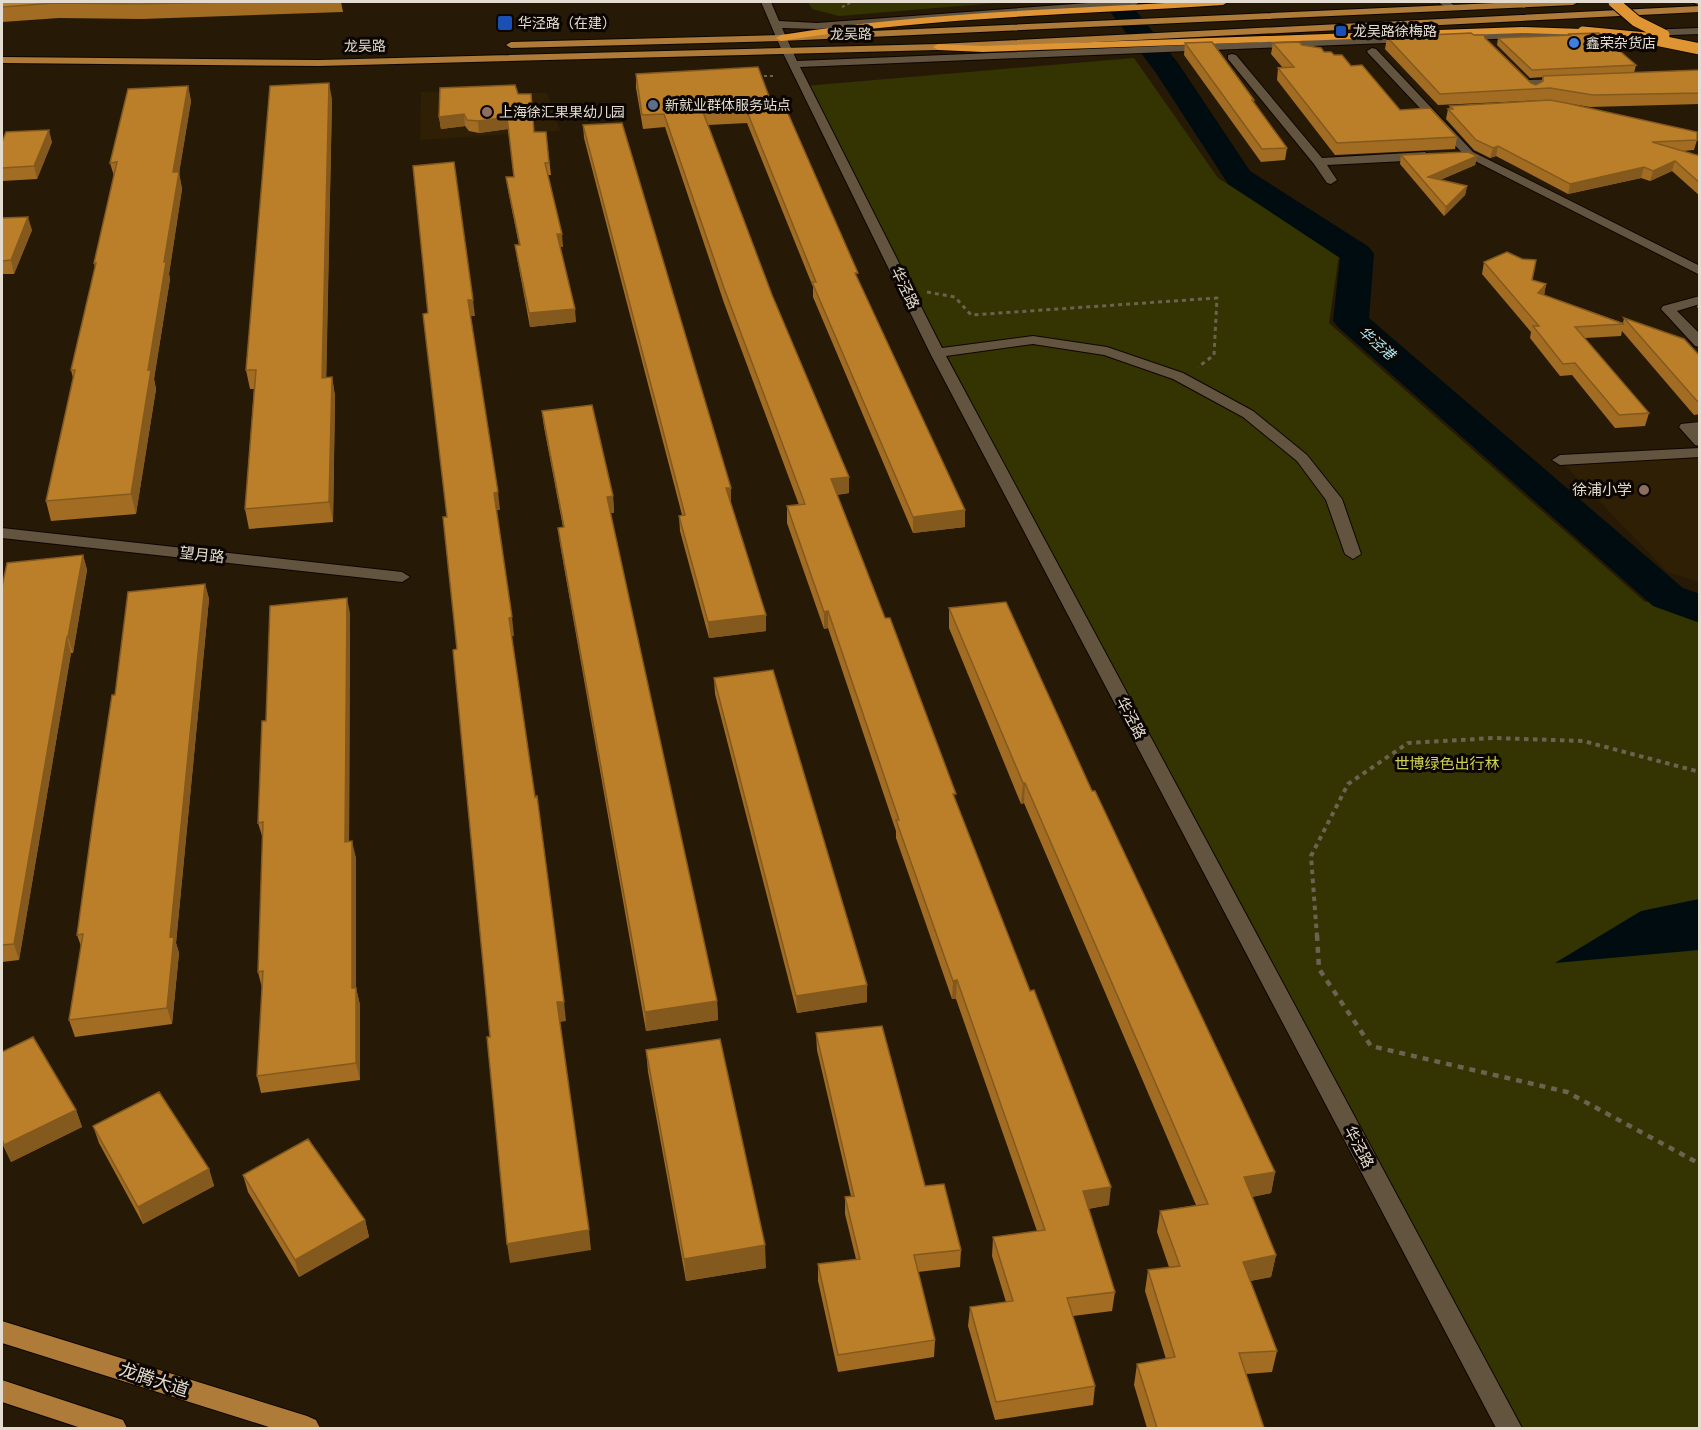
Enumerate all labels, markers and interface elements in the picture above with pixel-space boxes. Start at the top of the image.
marker: 华泾路（在建） [496,14,514,32]
place label: 华泾路（在建） [518,15,616,31]
place label: 龙吴路徐梅路 [1353,23,1437,39]
marker: 龙吴路徐梅路 [1334,24,1348,38]
street label: 龙吴路 [830,26,872,42]
place label: 鑫荣杂货店 [1586,35,1656,51]
marker: 鑫荣杂货店 [1567,36,1581,50]
street label: 龙吴路 [344,38,386,54]
place label: 新就业群体服务站点 [665,97,791,113]
marker: 新就业群体服务站点 [646,98,660,112]
place label: 上海徐汇果果幼儿园 [499,104,625,120]
marker: 上海徐汇果果幼儿园 [480,105,494,119]
street label: 华泾路 [888,264,923,312]
water label: 华泾港 [1356,323,1400,364]
place label: 徐浦小学 [1572,481,1632,498]
marker: 徐浦小学 [1637,483,1651,497]
street label: 望月路 [179,544,225,565]
street label: 华泾路 [1113,694,1150,742]
park label: 世博绿色出行林 [1394,755,1500,772]
street label: 华泾路 [1341,1123,1378,1171]
street label: 龙腾大道 [117,1359,191,1401]

